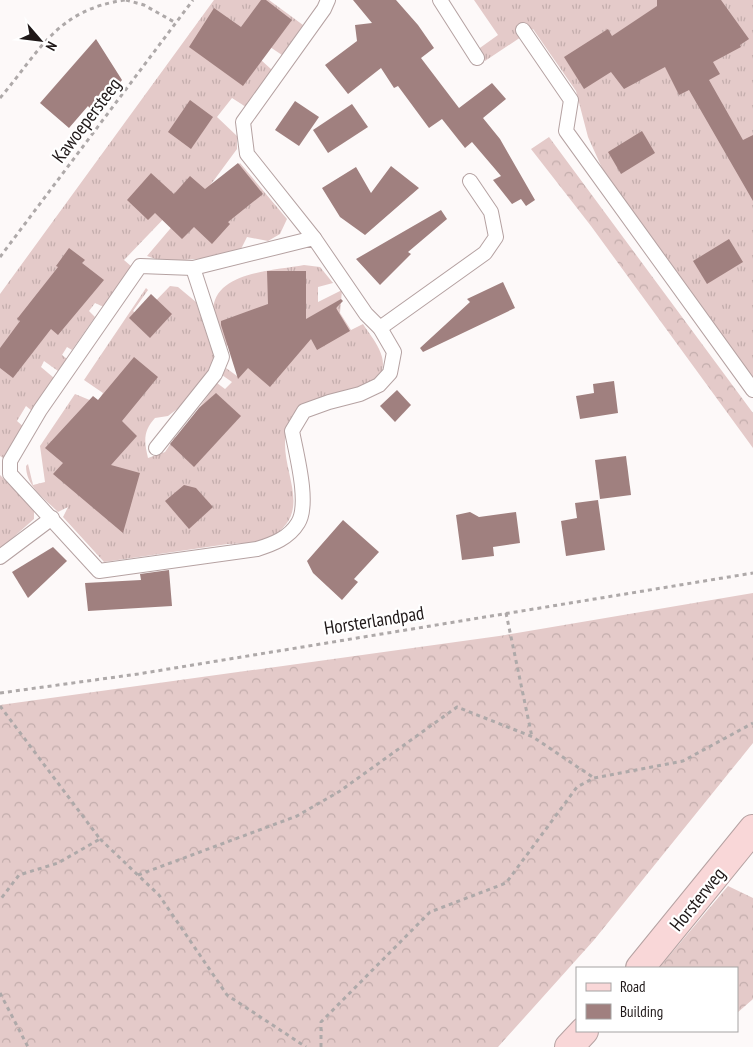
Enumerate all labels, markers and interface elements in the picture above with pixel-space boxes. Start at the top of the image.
north arrow [15,15,65,65]
text: N [42,39,61,54]
street label: Kawoepersteeg [46,73,126,167]
street label: Horsterlandpad [322,600,426,640]
street label: Horsterweg [664,862,730,936]
legend [576,967,738,1032]
text: Road [620,977,646,996]
text: Building [620,1002,663,1021]

